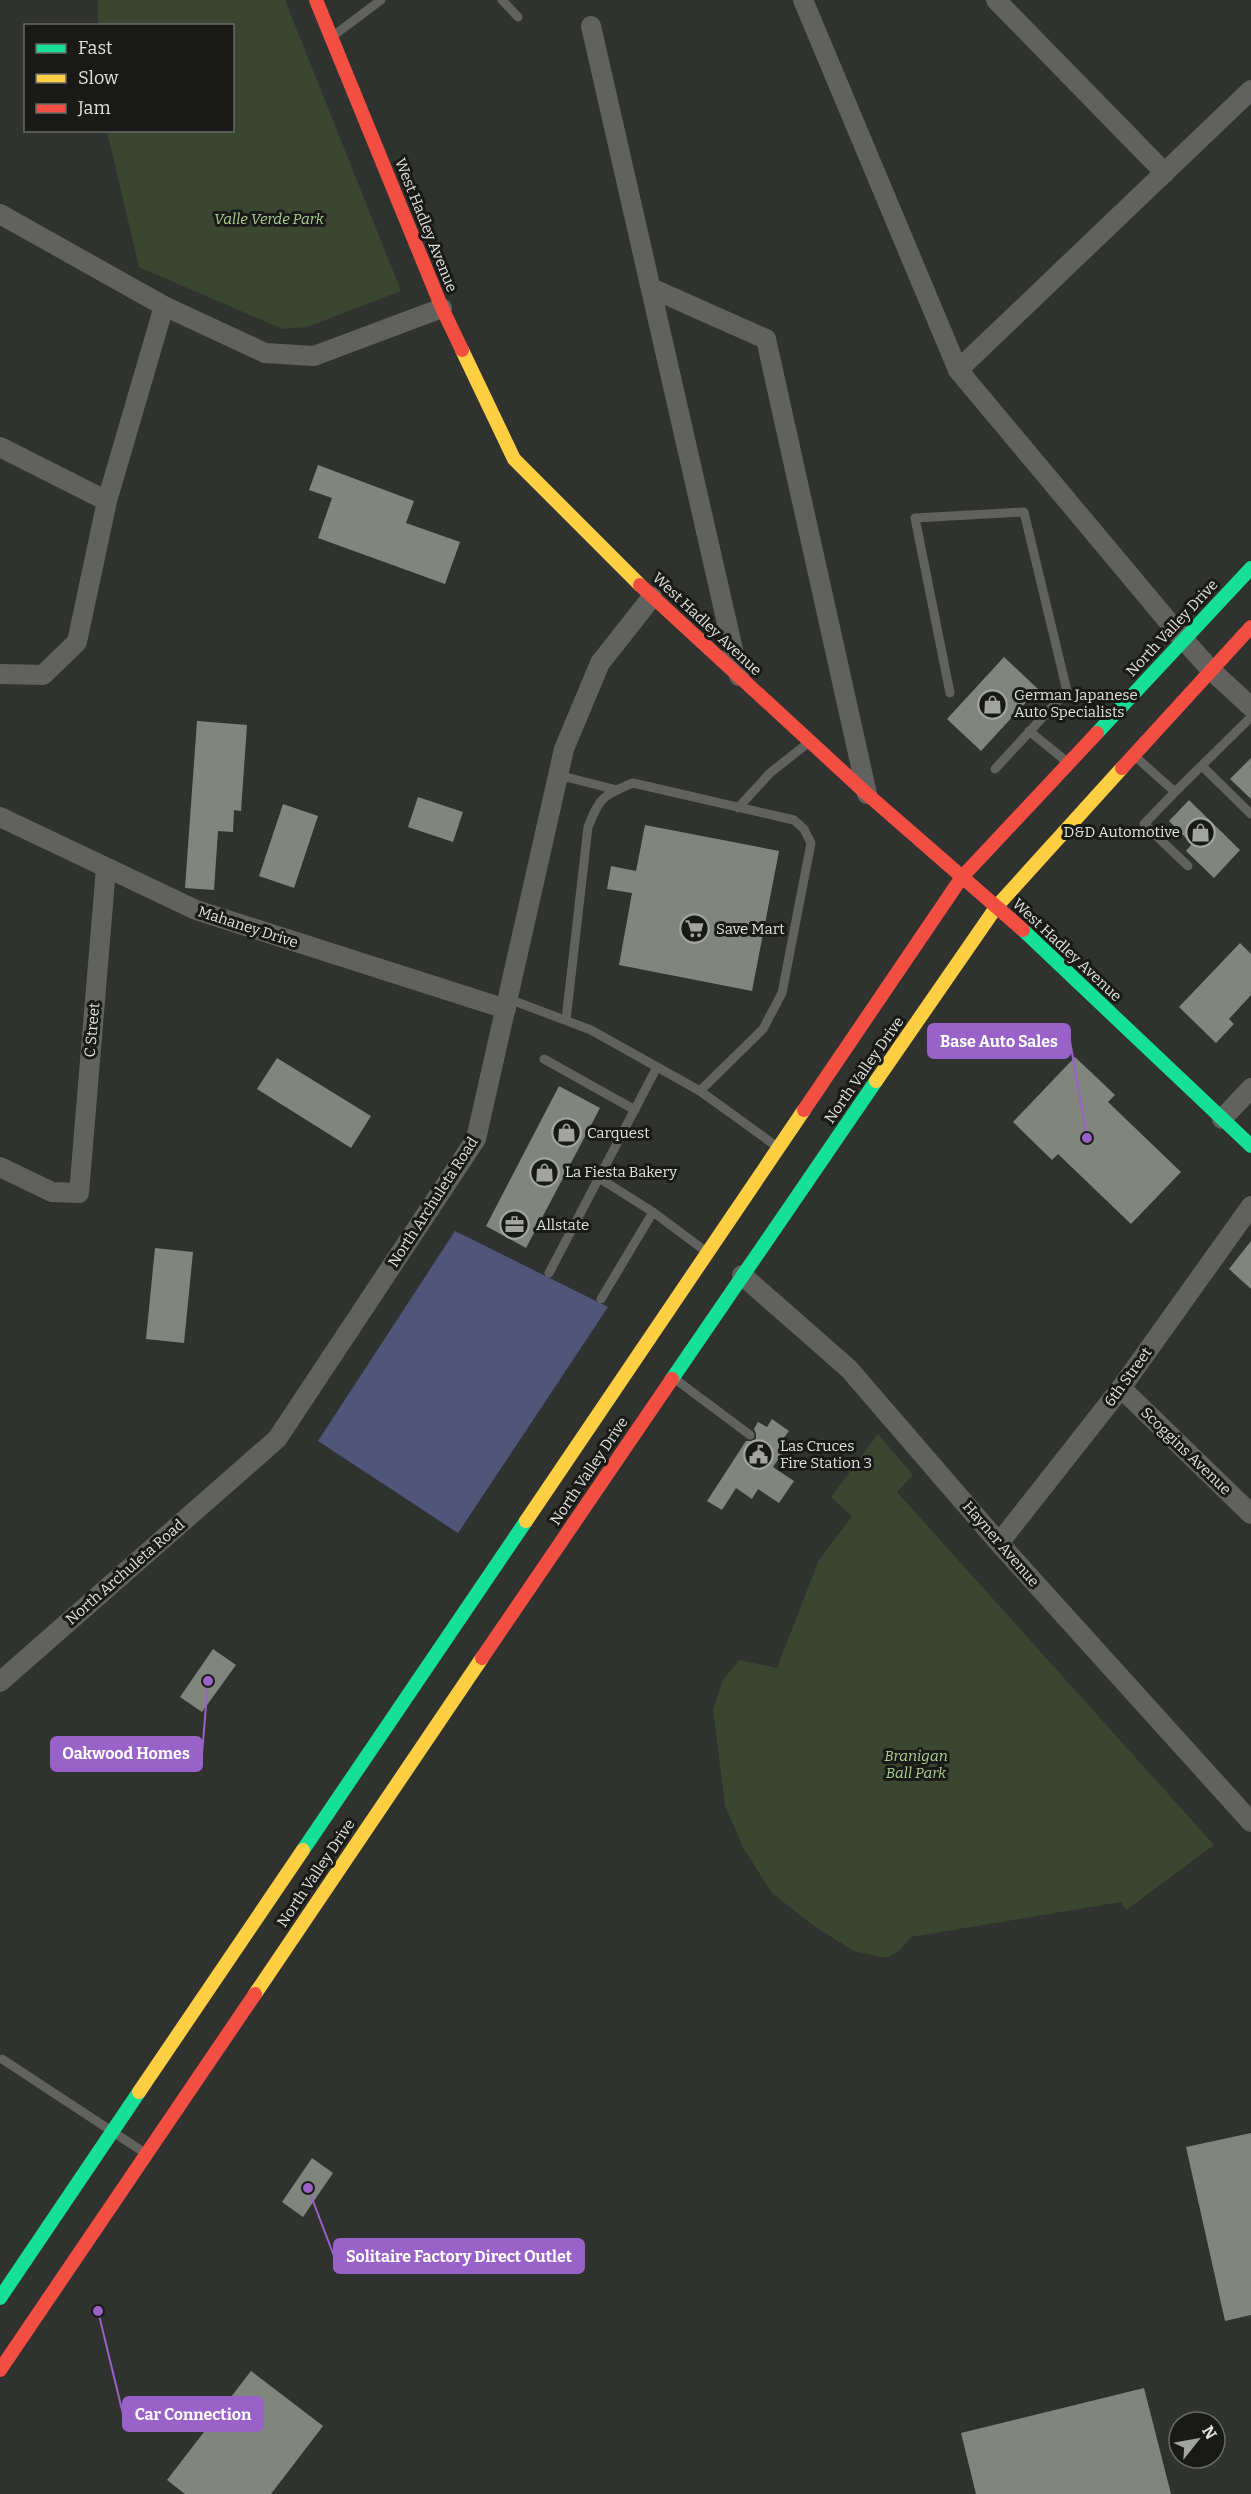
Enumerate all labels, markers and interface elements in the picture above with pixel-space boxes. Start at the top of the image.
legend [24,24,234,132]
text: Fast [78,37,113,59]
text: Slow [78,67,119,89]
text: Jam [77,97,111,119]
street label: West Hadley Avenue [391,155,461,295]
park label: Valle Verde Park [214,210,325,228]
street label: West Hadley Avenue [649,569,765,679]
street label: North Valley Drive [1122,576,1222,680]
place label: German Japanese Auto Specialists [1014,686,1138,721]
shop icon: German Japanese Auto Specialists [977,688,1009,720]
shop icon: D&D Automotive [1185,816,1217,848]
place label: D&D Automotive [1063,823,1180,841]
street label: West Hadley Avenue [1009,895,1125,1005]
street label: Mahaney Drive [196,902,300,952]
supermarket icon: Save Mart [679,913,711,945]
place label: Save Mart [716,920,785,938]
street label: C Street [81,1001,103,1058]
street label: North Valley Drive [820,1013,908,1127]
callout: Base Auto Sales [928,1024,1070,1058]
text: Base Auto Sales [940,1032,1058,1051]
shop icon: Carquest [550,1117,582,1149]
place label: Carquest [587,1124,650,1142]
street label: North Archuleta Road [384,1134,482,1270]
shop icon: La Fiesta Bakery [528,1156,560,1188]
place label: La Fiesta Bakery [565,1163,677,1181]
office icon: Allstate [499,1209,531,1241]
place label: Allstate [536,1216,589,1234]
street label: 6th Street [1101,1343,1156,1410]
street label: Scoggins Avenue [1137,1403,1235,1499]
street label: North Valley Drive [546,1414,632,1528]
place label: Las Cruces Fire Station 3 [780,1437,872,1472]
public building icon: Las Cruces Fire Station 3 [743,1439,775,1471]
street label: Hayner Avenue [959,1498,1043,1590]
street label: North Archuleta Road [62,1515,188,1628]
callout: Oakwood Homes [51,1737,202,1771]
text: Oakwood Homes [62,1744,190,1763]
park label: Branigan Ball Park [884,1747,948,1782]
street label: North Valley Drive [273,1816,359,1930]
callout: Solitaire Factory Direct Outlet [334,2239,584,2273]
text: Solitaire Factory Direct Outlet [346,2247,573,2266]
callout: Car Connection [123,2397,263,2431]
text: Car Connection [135,2405,252,2424]
north arrow [1167,2410,1227,2470]
text: N [1198,2422,1221,2443]

